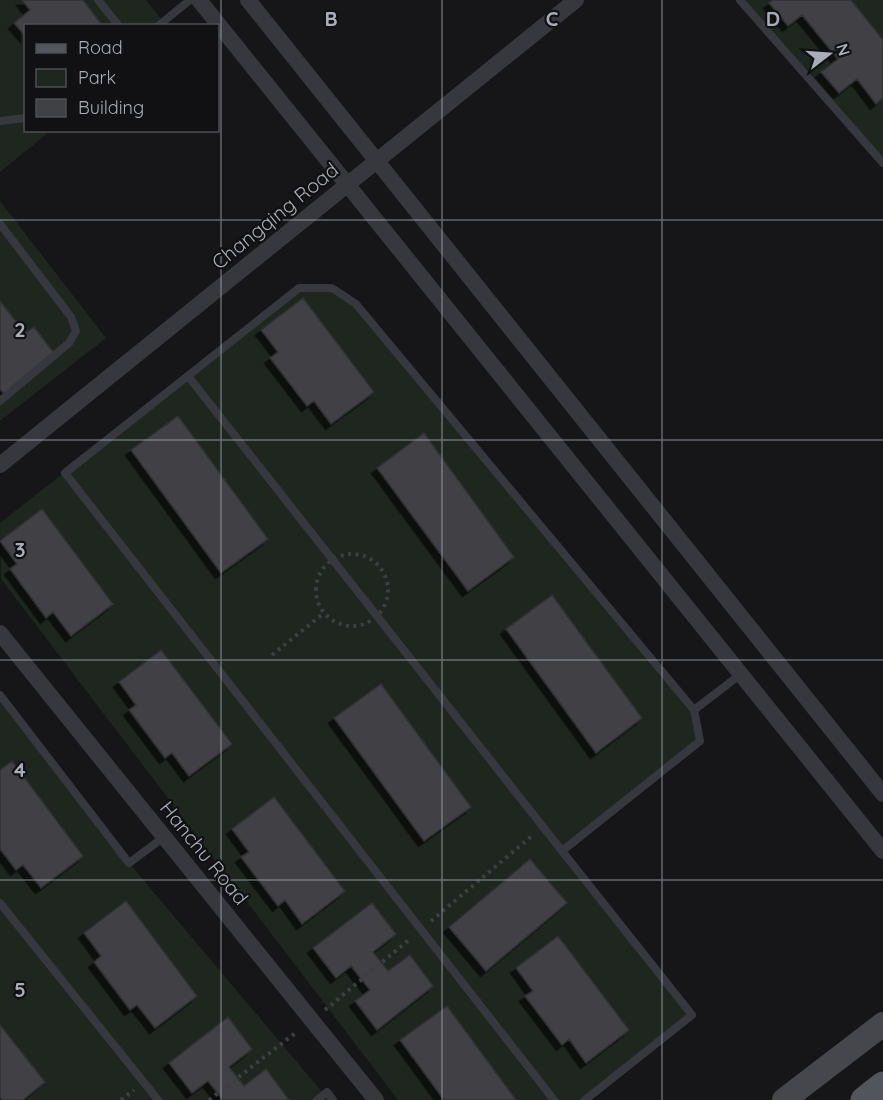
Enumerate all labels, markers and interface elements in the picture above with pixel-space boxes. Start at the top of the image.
text: B [324,6,338,31]
text: C [546,6,559,31]
text: D [766,6,780,31]
legend [24,24,219,132]
north arrow [799,24,859,84]
text: Road [78,36,123,59]
text: N [832,41,855,58]
text: Park [78,66,116,89]
text: Building [78,96,144,119]
street label: Changqing Road [206,157,343,274]
text: 2 [14,317,26,342]
text: 3 [15,537,25,562]
text: 4 [14,757,26,782]
street label: Hanchu Road [155,796,254,910]
text: 5 [14,977,26,1002]

